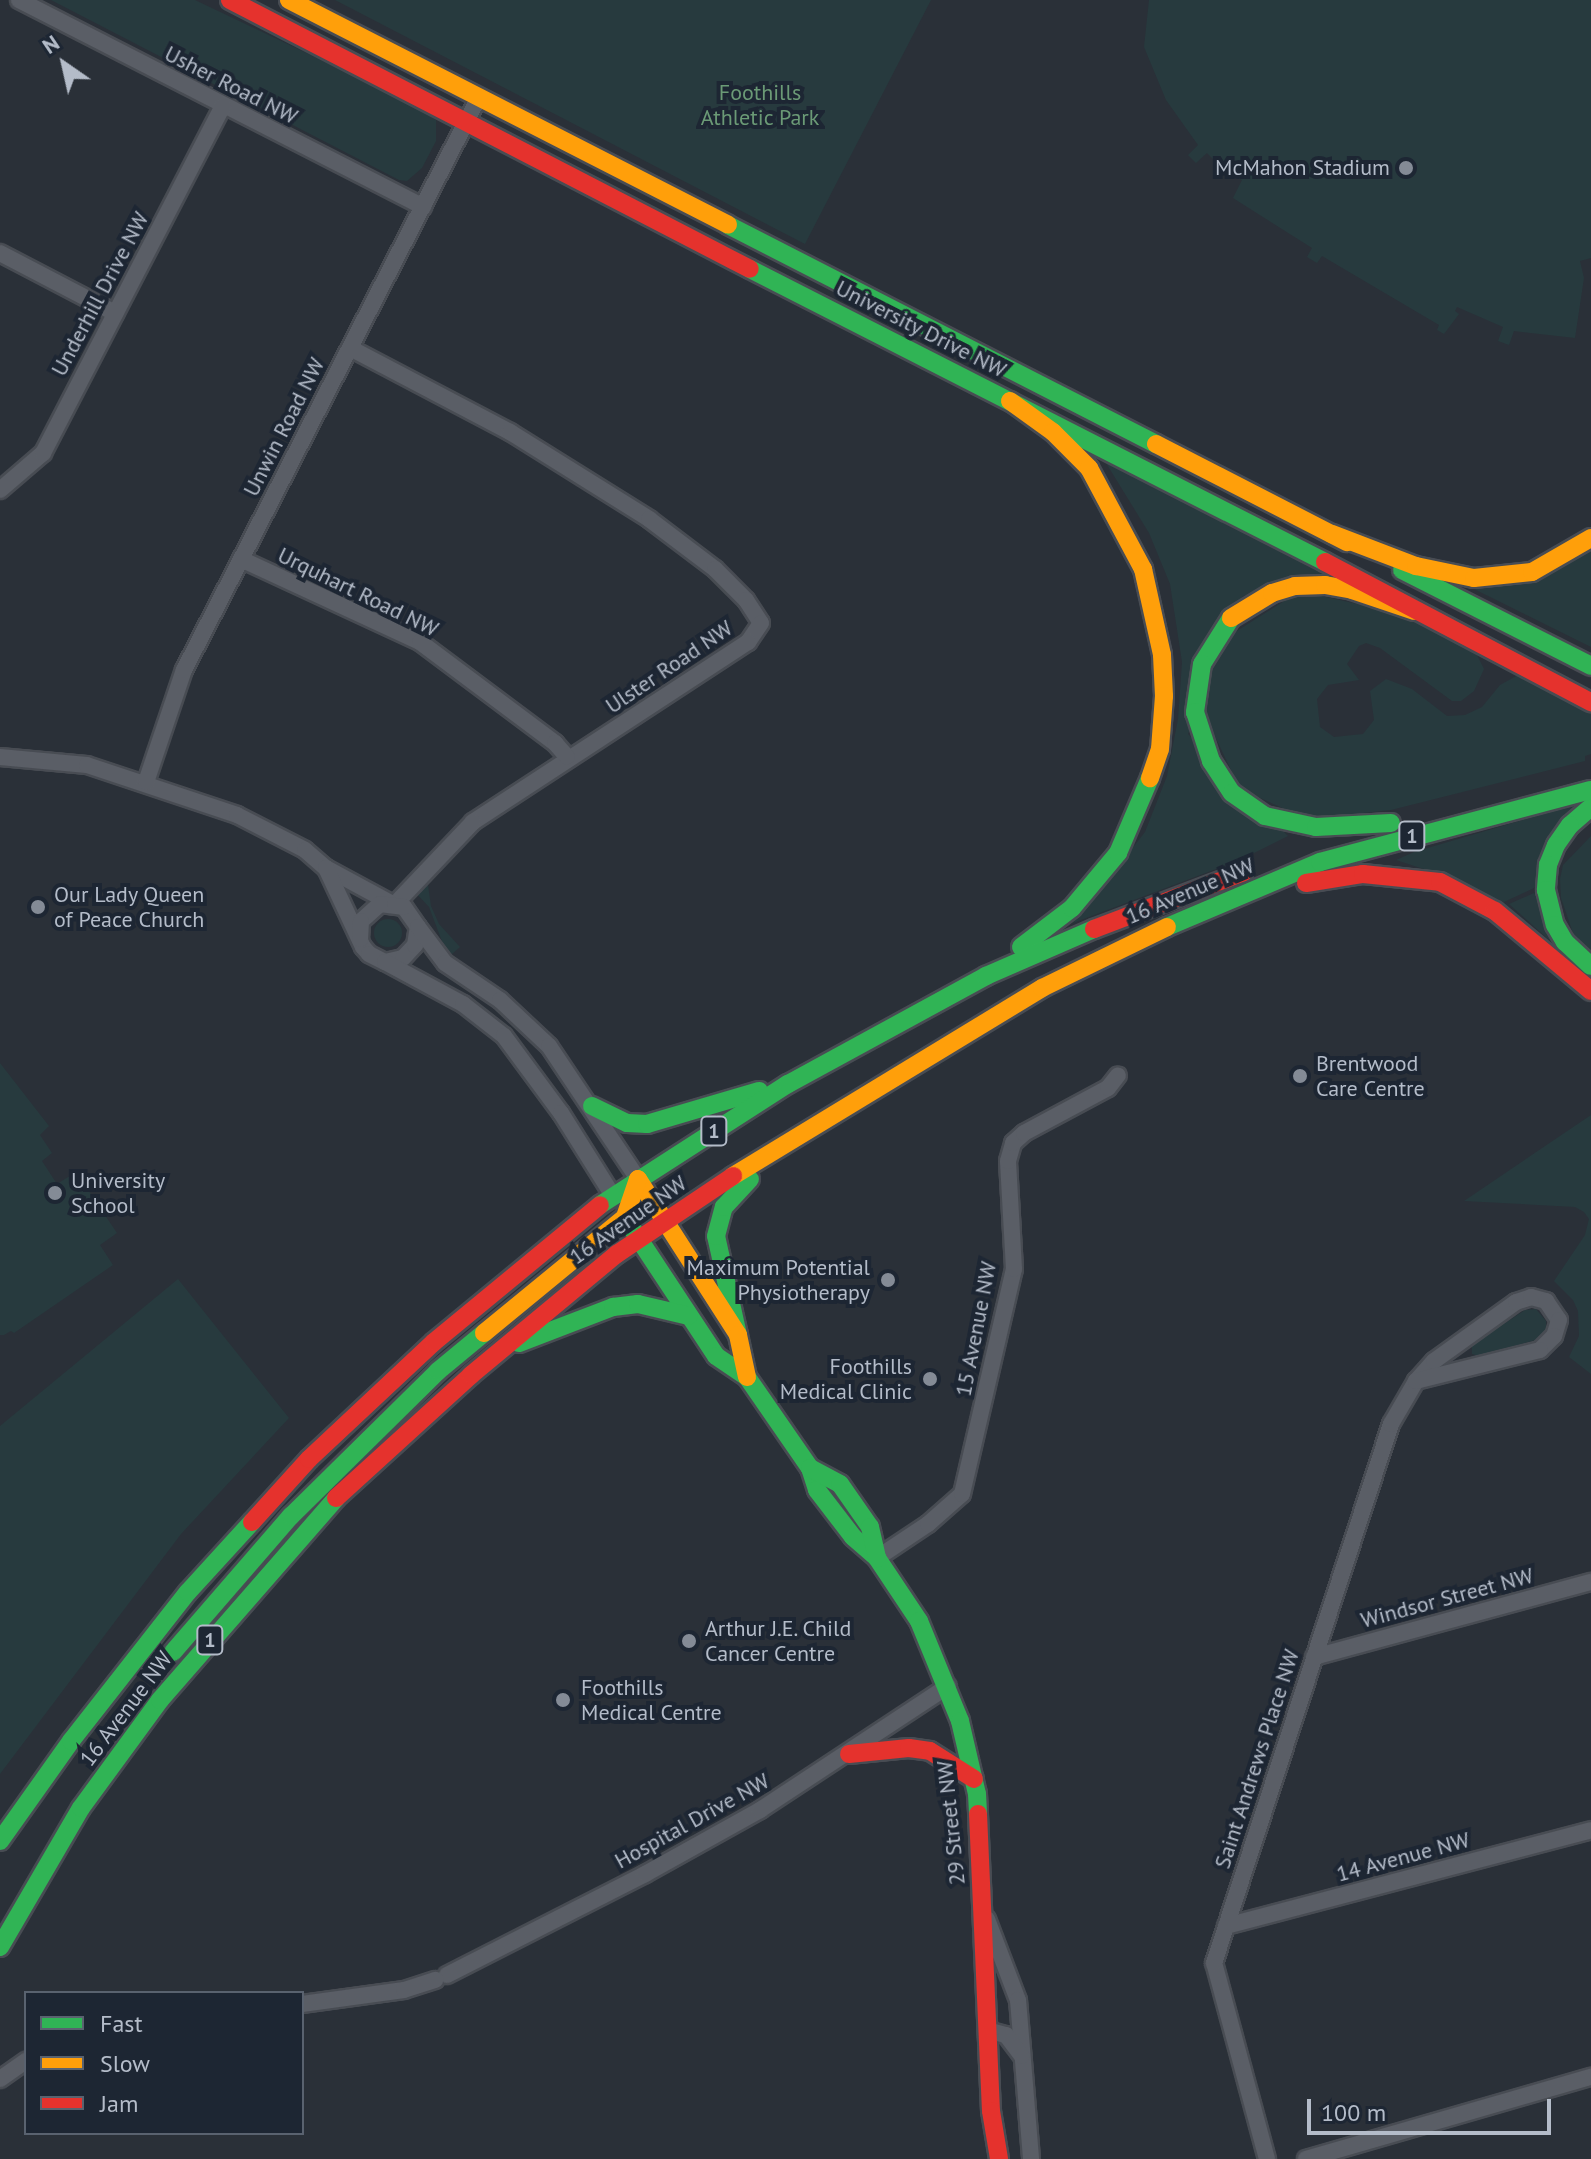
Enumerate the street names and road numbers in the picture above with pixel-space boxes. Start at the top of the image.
street label: Usher Road NW [160,40,302,130]
street label: Underhill Drive NW [46,208,154,380]
street label: University Drive NW [831,275,1011,383]
street label: Unwin Road NW [238,353,330,501]
street label: Urquhart Road NW [273,542,443,642]
street label: Ulster Road NW [601,615,737,719]
road number: 1 [1398,820,1426,852]
street label: 16 Avenue NW [1122,852,1258,930]
road number: 1 [700,1115,728,1147]
street label: 16 Avenue NW [564,1170,692,1270]
street label: 15 Avenue NW [950,1259,1002,1399]
street label: Windsor Street NW [1358,1562,1536,1634]
road number: 1 [196,1624,224,1656]
street label: 16 Avenue NW [74,1646,178,1772]
street label: Saint Andrews Place NW [1209,1646,1305,1872]
street label: 29 Street NW [931,1759,971,1887]
street label: Hospital Drive NW [610,1768,774,1874]
street label: 14 Avenue NW [1333,1826,1473,1888]

